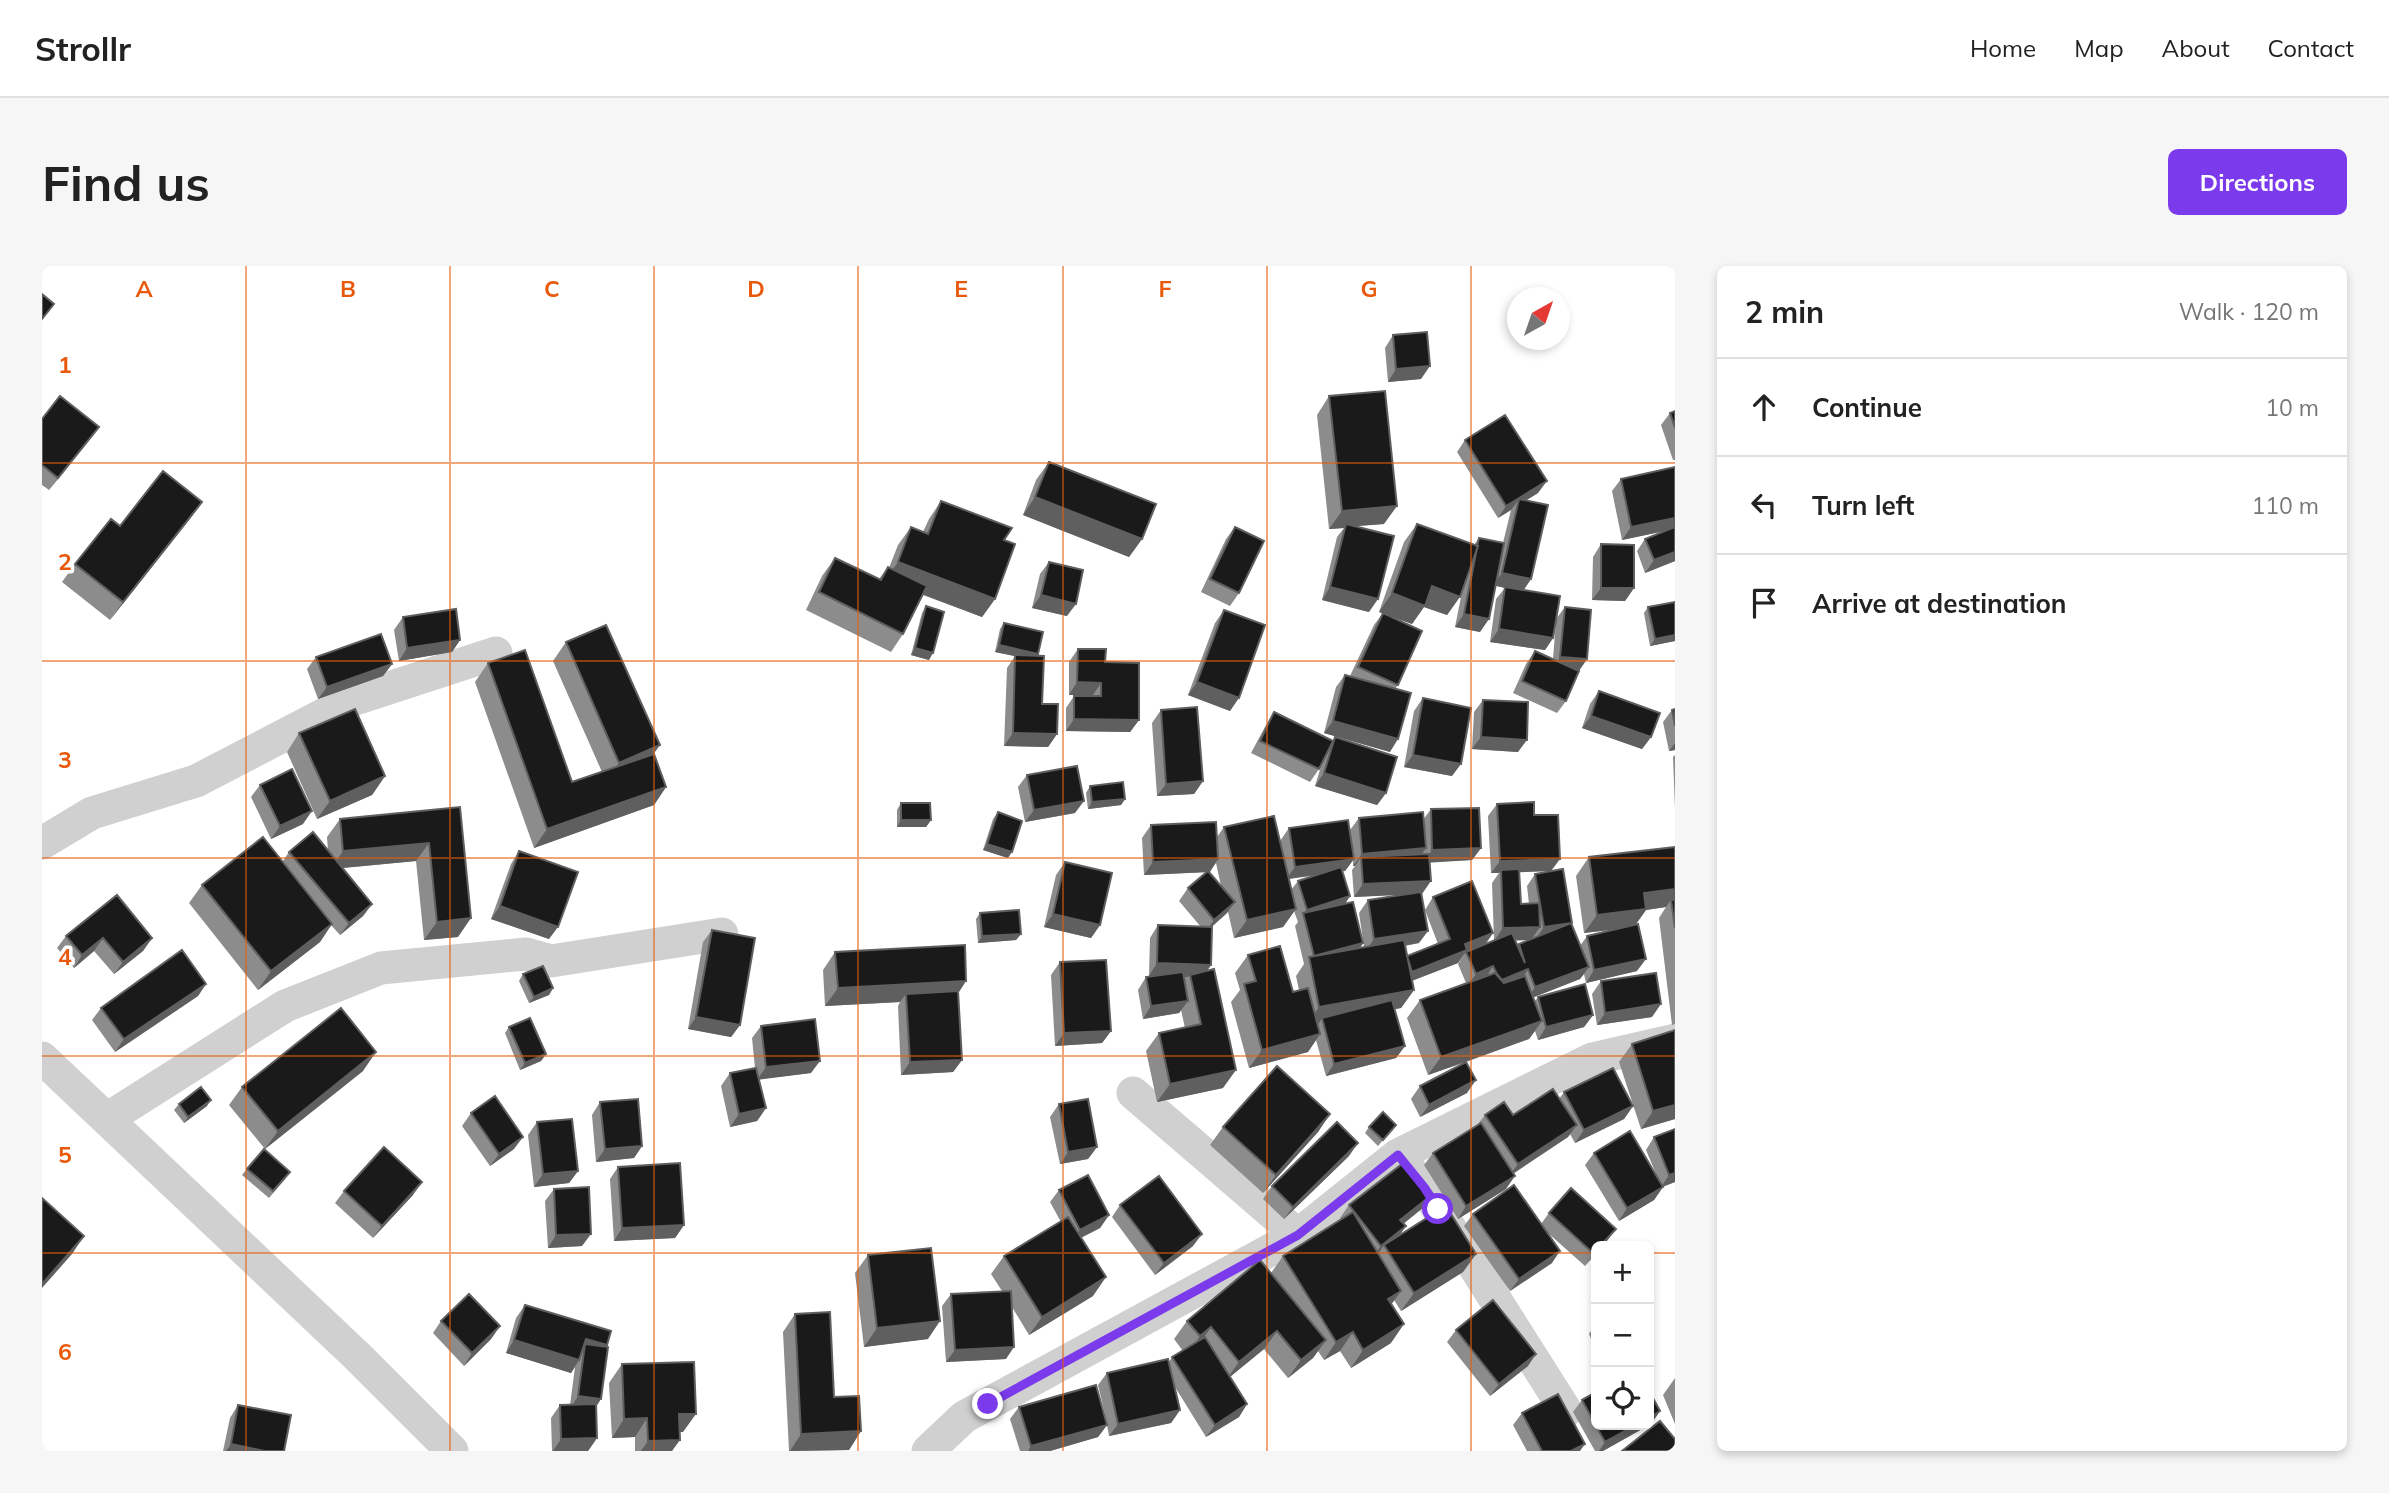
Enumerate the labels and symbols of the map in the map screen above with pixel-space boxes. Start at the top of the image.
text: A [135,274,153,303]
text: B [340,274,356,303]
text: C [544,274,560,303]
text: D [747,274,765,303]
text: E [954,274,968,303]
text: F [1158,274,1172,303]
text: G [1360,274,1378,303]
north arrow [1507,287,1570,350]
text: 1 [58,350,72,379]
text: 2 [58,547,72,576]
text: 3 [58,745,72,774]
text: 4 [58,942,72,971]
text: 5 [58,1140,72,1169]
route start [1422,1193,1453,1224]
text: 6 [58,1337,72,1366]
route end [972,1388,1003,1419]

